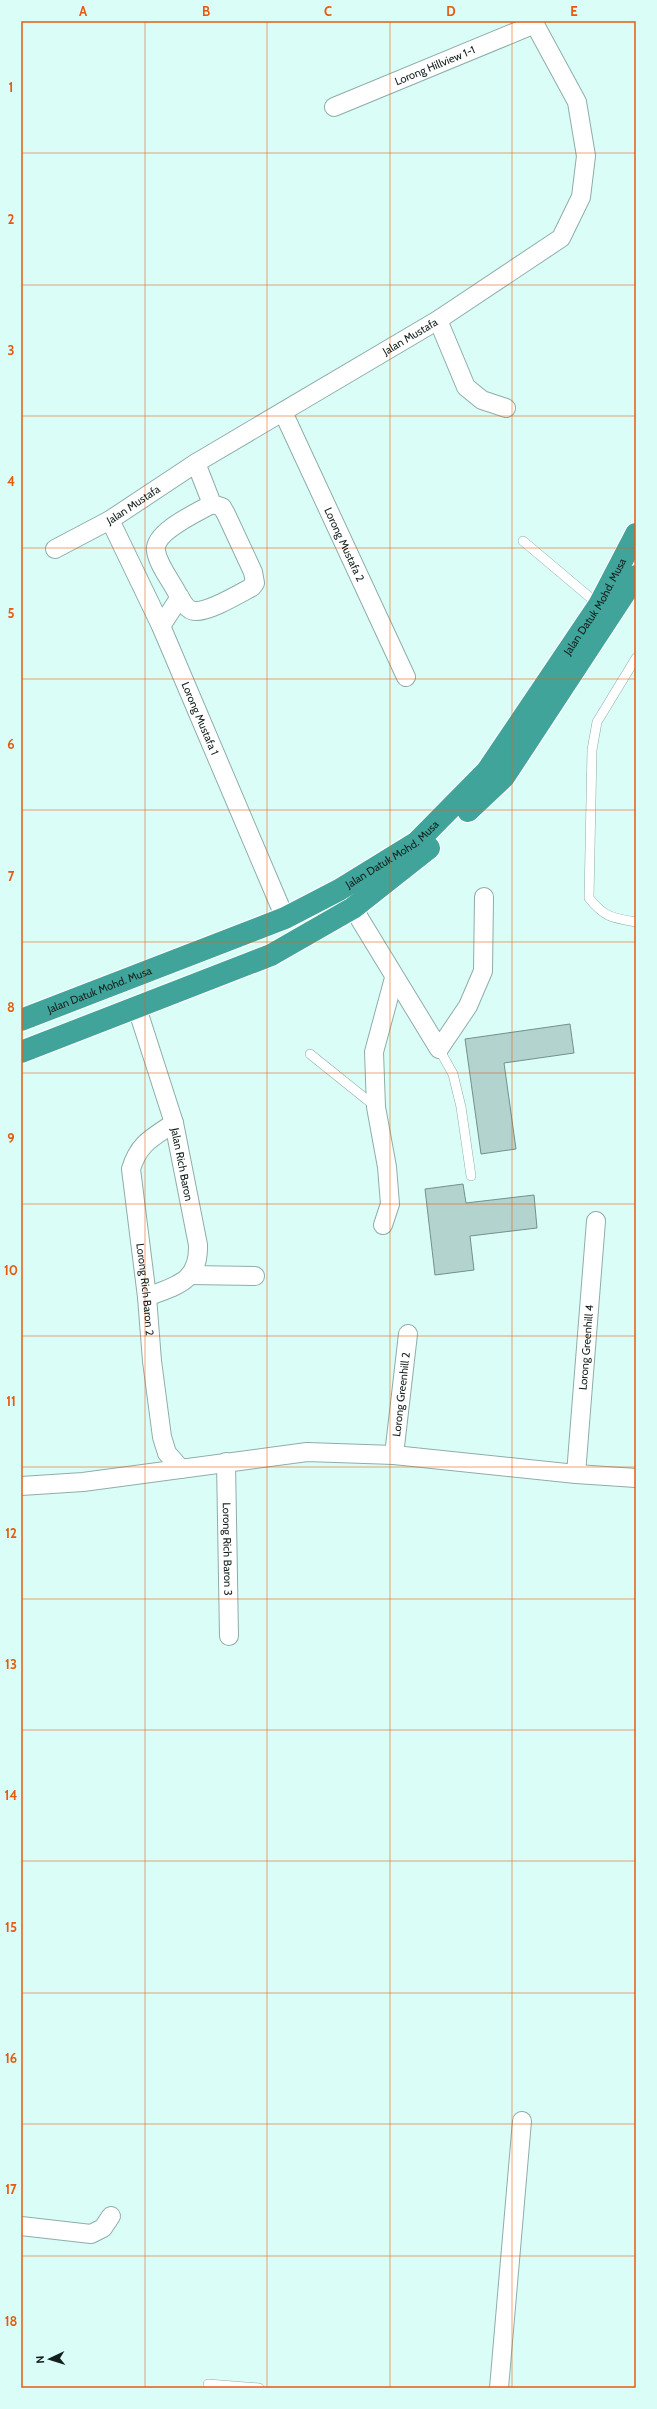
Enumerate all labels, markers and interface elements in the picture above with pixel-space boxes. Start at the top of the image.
text: A [79,3,88,19]
text: B [202,3,210,19]
text: C [324,3,332,19]
text: D [446,3,456,19]
text: E [570,3,578,19]
street label: Lorong Hillview 1-1 [392,43,477,88]
text: 1 [9,79,13,95]
text: 2 [8,211,15,227]
street label: Jalan Mustafa [379,314,441,359]
text: 3 [7,342,15,358]
text: 4 [7,473,15,489]
street label: Jalan Mustafa [103,481,163,528]
street label: Lorong Mustafa 2 [321,505,368,584]
street label: Jalan Datuk Mohd. Musa [560,555,630,658]
text: 5 [8,605,15,621]
street label: Lorong Mustafa 1 [179,680,222,757]
text: 6 [7,736,15,752]
street label: Jalan Datuk Mohd. Musa [342,817,442,892]
text: 7 [8,868,15,884]
street label: Jalan Datuk Mohd. Musa [44,963,154,1017]
text: 8 [7,999,15,1015]
street label: Jalan Rich Baron [168,1126,196,1202]
text: 9 [7,1130,15,1146]
street label: Lorong Rich Baron 2 [133,1242,157,1336]
text: 10 [4,1262,18,1278]
street label: Lorong Greenhill 4 [576,1304,596,1391]
street label: Lorong Greenhill 2 [389,1351,413,1437]
text: 11 [6,1393,16,1409]
street label: Lorong Rich Baron 3 [220,1502,235,1596]
text: 12 [5,1525,17,1541]
text: 13 [5,1656,17,1672]
text: 14 [5,1787,17,1803]
text: 15 [5,1919,17,1935]
text: 16 [5,2050,17,2066]
text: 17 [5,2181,17,2197]
text: 18 [5,2313,17,2329]
north arrow [30,2339,70,2379]
text: N [33,2355,47,2364]

